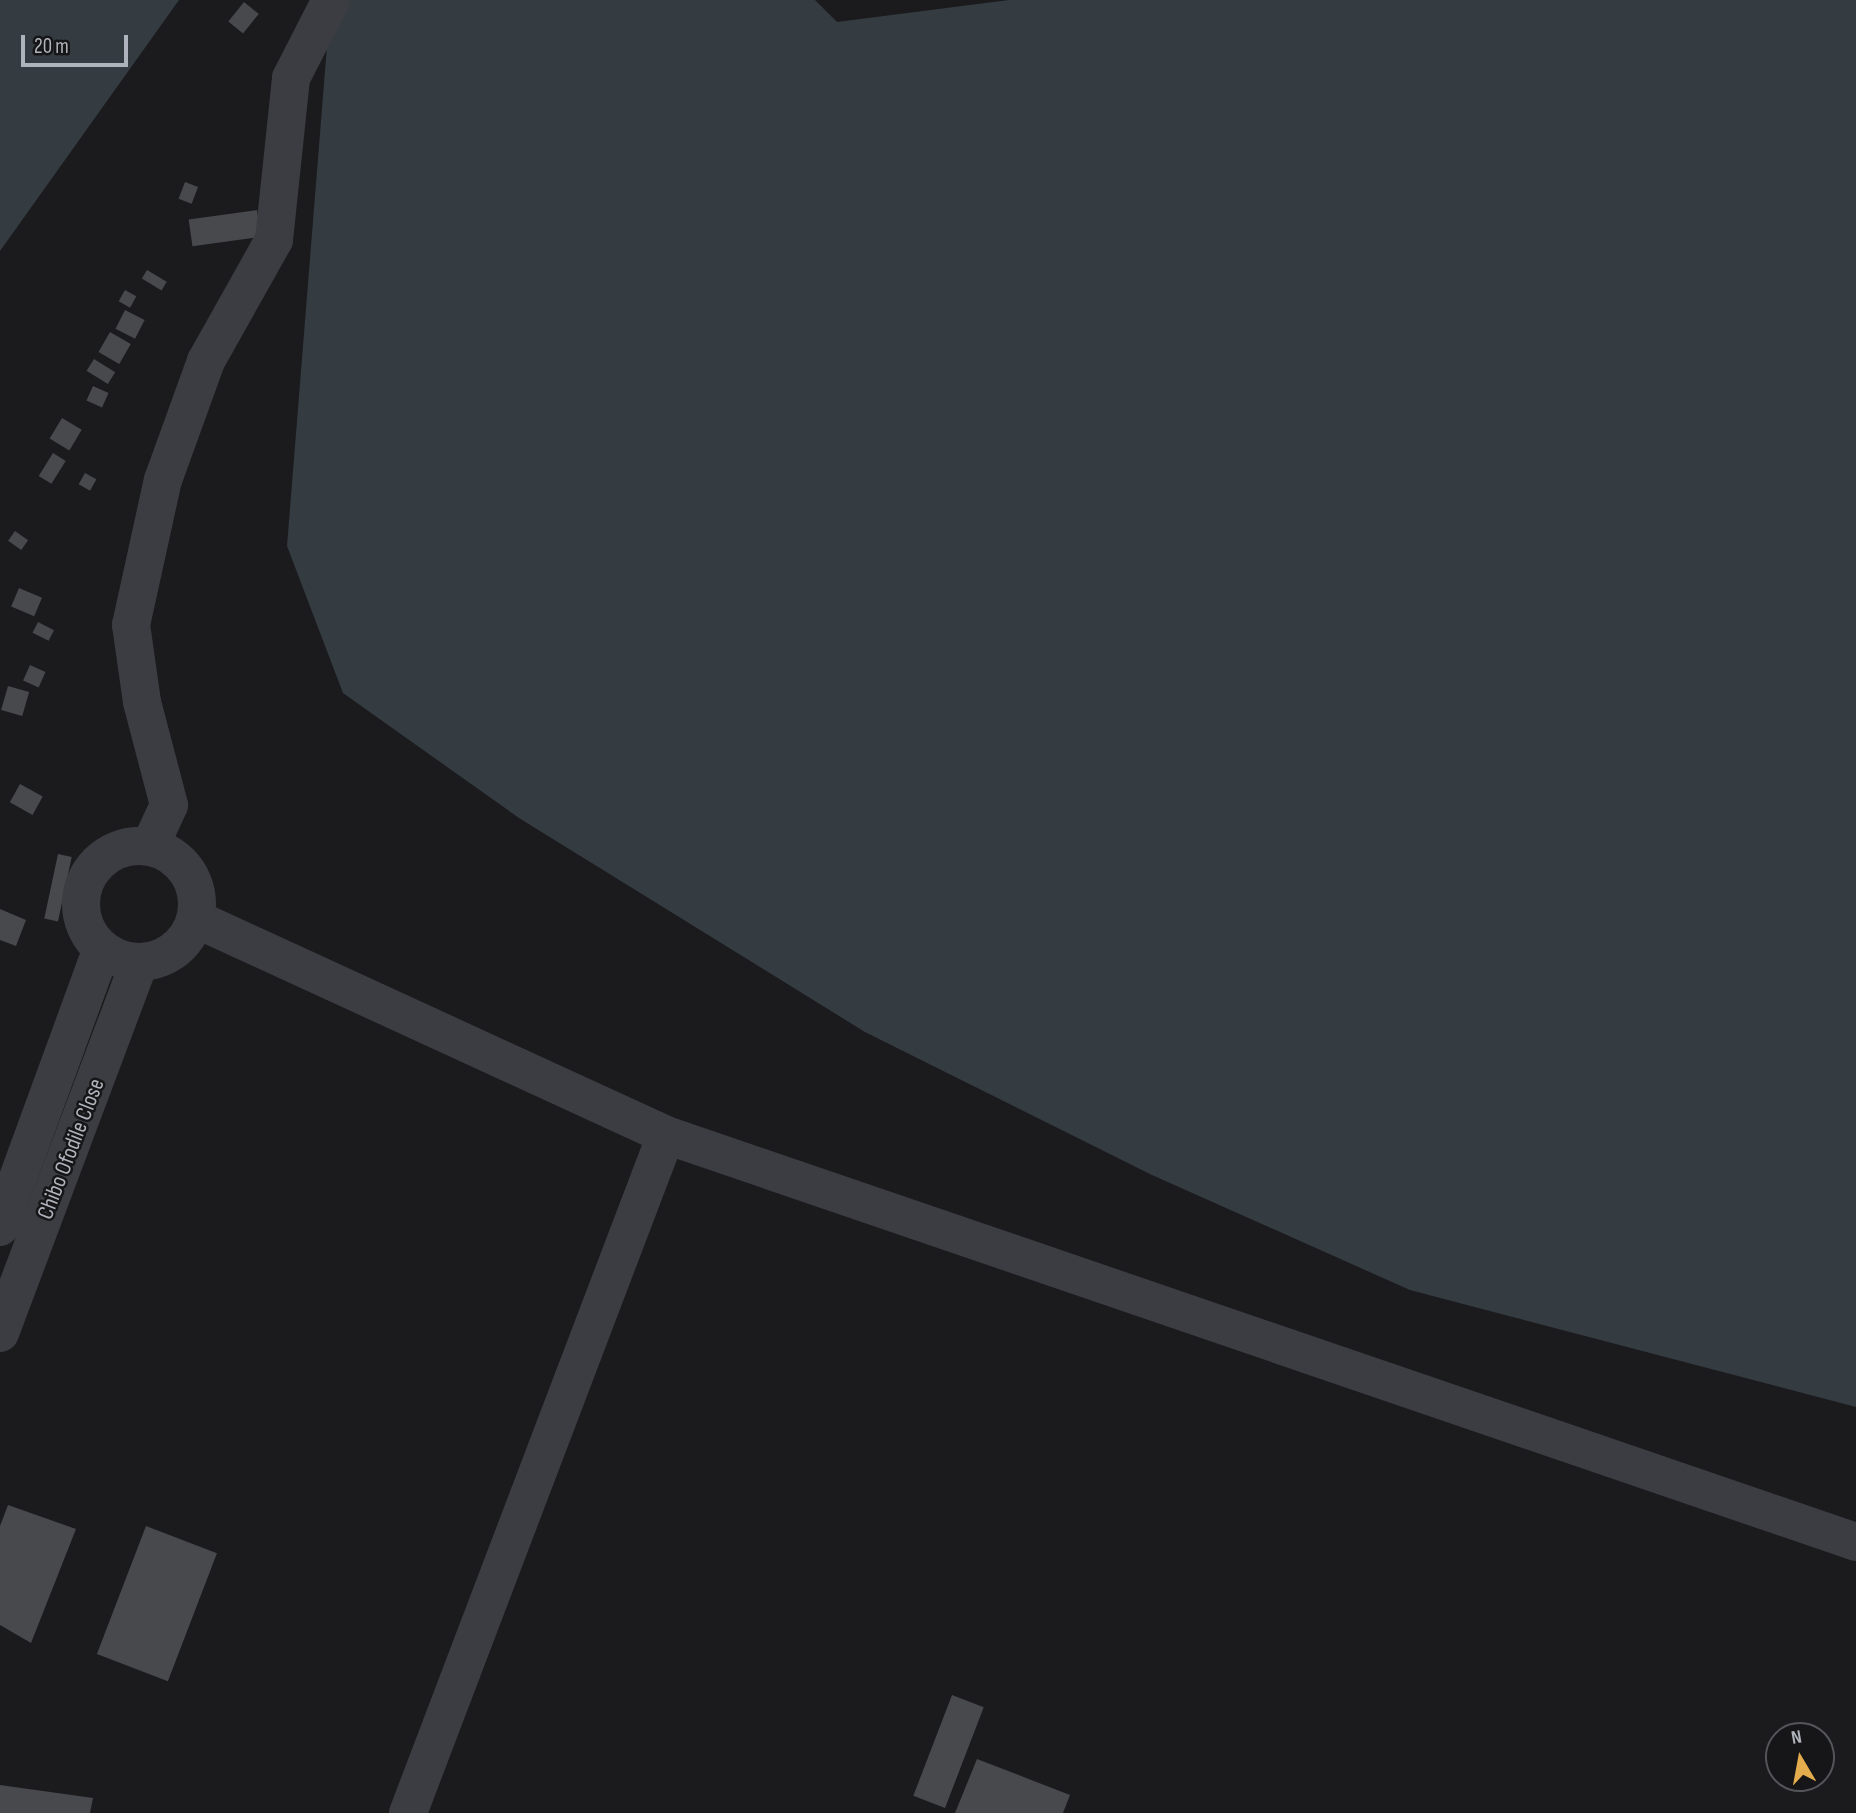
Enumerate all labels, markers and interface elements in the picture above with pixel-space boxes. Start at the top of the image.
scale bar [24,21,131,65]
text: 20 m [34,34,69,59]
street label: Chibo Ofodile Close [31,1075,111,1223]
north arrow [1765,1722,1835,1792]
text: N [1790,1726,1804,1750]

